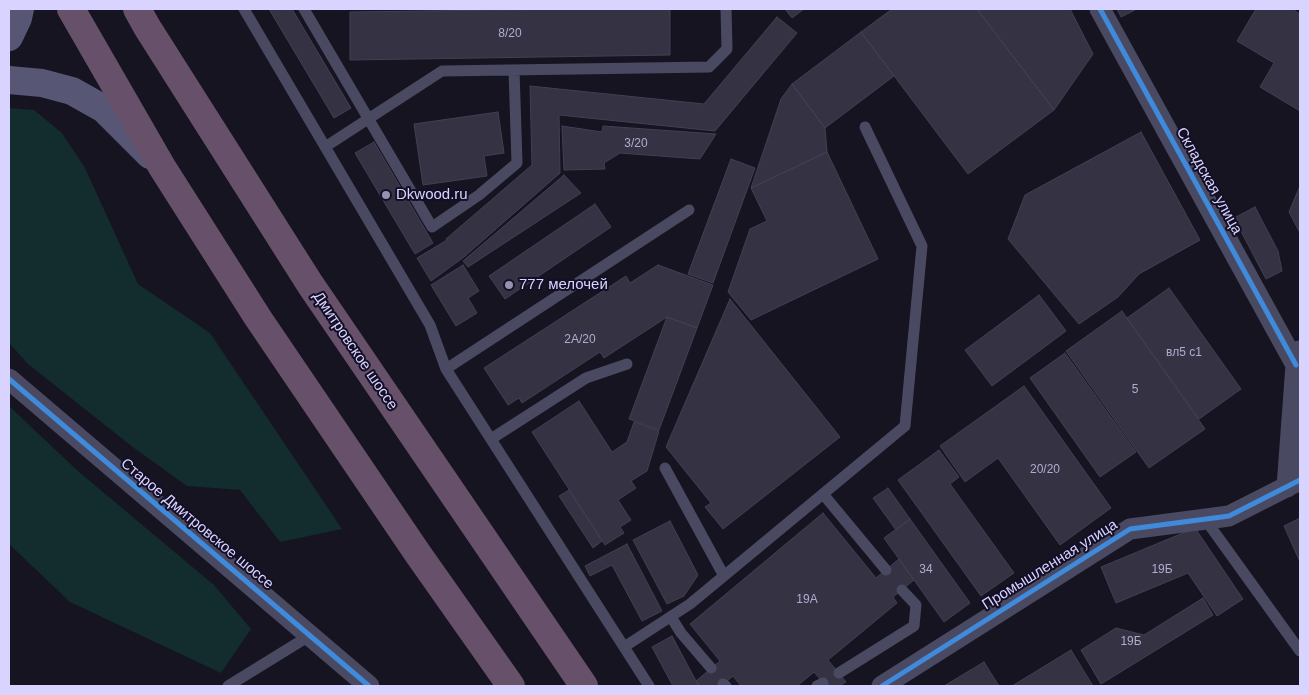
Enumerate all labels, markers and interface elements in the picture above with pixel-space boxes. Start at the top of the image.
house number: 8/20 [498,27,522,41]
street label: Складская улица [1172,124,1246,238]
house number: 3/20 [624,137,648,151]
place label: Dkwood.ru [396,186,468,204]
marker: Dkwood.ru [380,189,392,201]
place label: 777 мелочей [519,276,608,294]
marker: 777 мелочей [503,279,515,291]
street label: Дмитровское шоссе [309,288,401,414]
house number: 2А/20 [564,333,596,347]
house number: вл5 с1 [1166,346,1202,360]
house number: 5 [1132,383,1138,397]
street label: Старое Дмитровское шоссе [117,455,277,593]
house number: 20/20 [1030,463,1060,477]
street label: Промышленная улица [979,516,1121,614]
house number: 34 [919,563,933,577]
house number: 19Б [1151,563,1173,577]
house number: 19А [796,593,818,607]
house number: 19Б [1120,635,1142,649]

